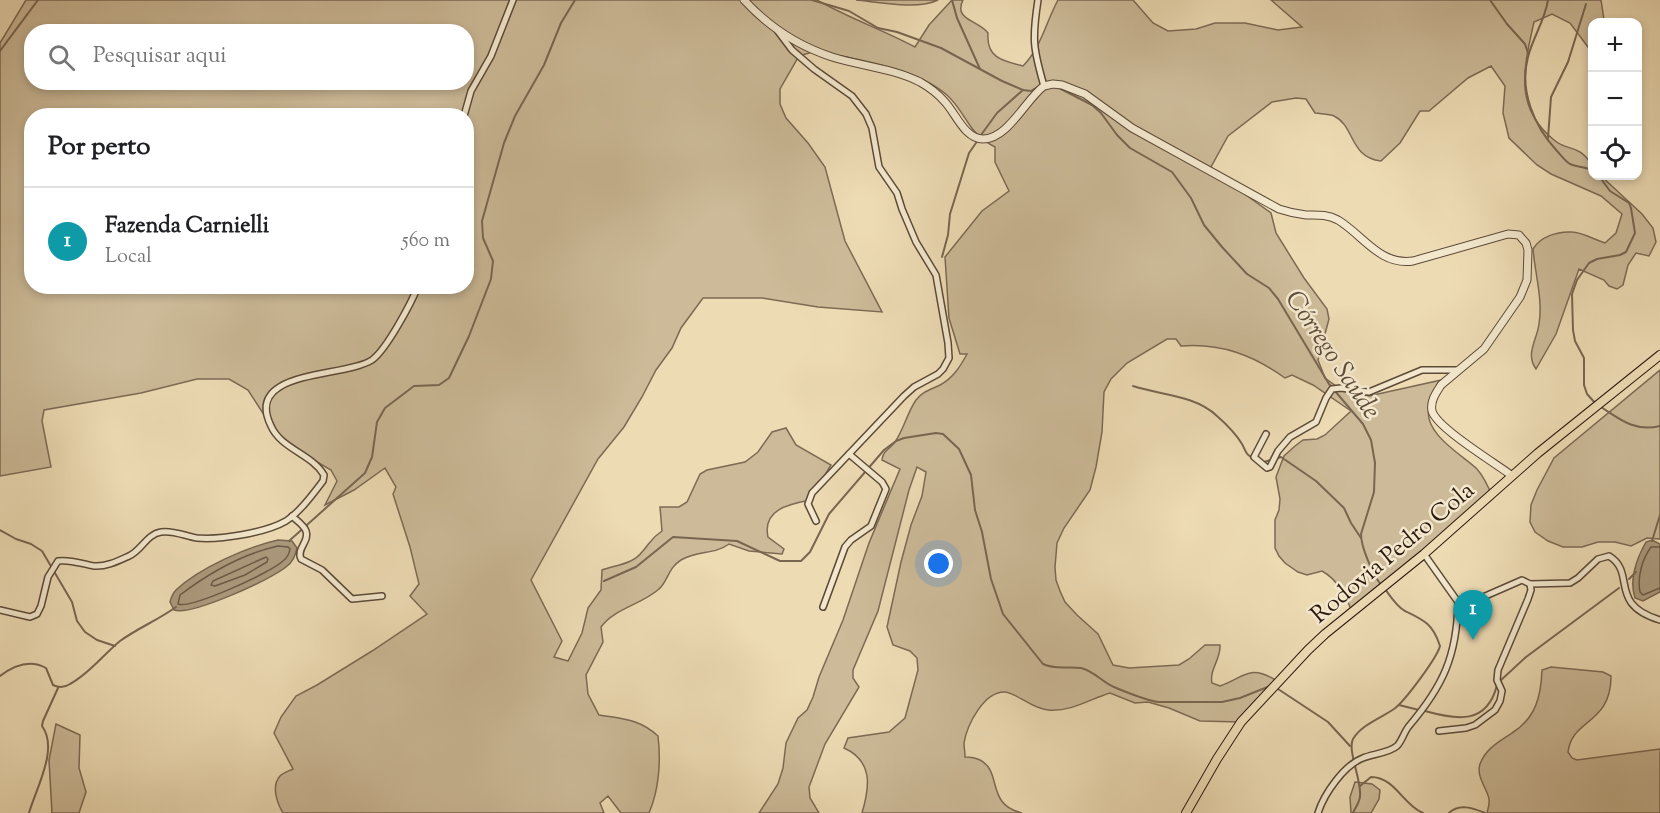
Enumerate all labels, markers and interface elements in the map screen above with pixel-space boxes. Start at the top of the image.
map controls [1588,18,1642,180]
button: + [1588,18,1642,72]
search box [24,24,474,90]
icon: search [45,41,78,74]
text: Pesquisar aqui [93,41,227,73]
button: − [1588,72,1642,126]
button: locate [1588,126,1642,180]
text: Por perto [48,129,150,166]
text: Fazenda Carnielli [105,211,269,243]
text: 1 [64,227,71,256]
text: 560 m [402,227,450,256]
text: Local [105,243,152,272]
water label: Córrego Saúde [1275,284,1389,427]
street label: Rodovia Pedro Cola [1304,475,1483,632]
your location [924,549,953,578]
pin: 1 [1454,590,1492,640]

